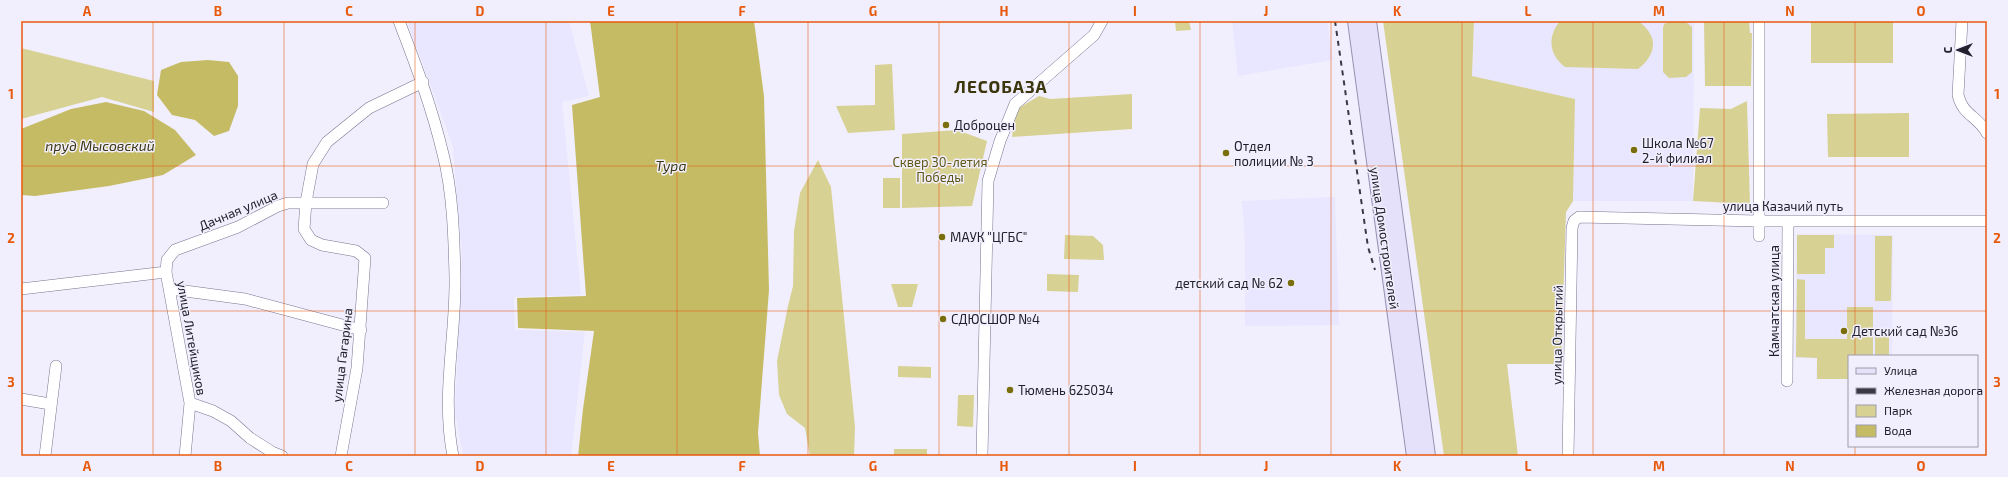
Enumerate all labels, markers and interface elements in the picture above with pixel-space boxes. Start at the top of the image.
text: A [83,3,92,19]
text: B [214,3,222,19]
text: C [345,3,353,19]
text: D [476,3,485,19]
text: E [607,3,615,19]
text: F [738,3,746,19]
text: G [869,3,877,19]
text: H [1000,3,1009,19]
text: I [1133,3,1137,19]
text: J [1264,3,1268,19]
text: K [1393,3,1402,19]
text: L [1525,3,1532,19]
text: M [1653,3,1665,19]
text: N [1785,3,1795,19]
text: O [1917,3,1926,19]
north arrow [1938,30,1978,70]
text: С [1941,46,1954,53]
district label: ЛЕСОБАЗА [954,76,1048,96]
text: 1 [8,86,14,102]
text: 1 [1994,86,2000,102]
place label: Доброцен [954,117,1015,133]
marker: Доброцен [941,120,951,130]
place label: Школа №67 2-й филиал [1642,135,1714,166]
water label: пруд Мысовский [45,137,155,154]
place label: Отдел полиции № 3 [1234,138,1314,169]
marker: Школа №67 2-й филиал [1629,145,1639,155]
marker: Отдел полиции № 3 [1221,148,1231,158]
park label: Сквер 30-летия Победы [892,154,988,185]
water label: Тура [655,157,687,174]
street label: улица Домостроителей [1367,166,1403,310]
street label: Дачная улица [196,186,280,234]
street label: улица Казачий путь [1723,198,1843,214]
place label: МАУК "ЦГБС" [950,229,1027,245]
text: 2 [7,230,15,246]
text: 2 [1993,230,2001,246]
marker: МАУК "ЦГБС" [937,232,947,242]
street label: Камчатская улица [1766,245,1782,357]
place label: детский сад № 62 [1175,275,1283,291]
marker: детский сад № 62 [1286,278,1296,288]
street label: улица Литейщиков [174,279,210,397]
street label: улица Открытий [1548,285,1566,385]
street label: улица Гагарина [328,307,356,403]
place label: СДЮСШОР №4 [951,311,1040,327]
marker: СДЮСШОР №4 [938,314,948,324]
place label: Детский сад №36 [1852,323,1958,339]
marker: Детский сад №36 [1839,326,1849,336]
legend [1848,355,1978,447]
text: Улица [1884,363,1917,377]
text: 3 [7,374,15,390]
text: 3 [1993,374,2001,390]
place label: Тюмень 625034 [1018,382,1113,398]
text: Железная дорога [1884,383,1983,397]
marker: Тюмень 625034 [1005,385,1015,395]
text: Парк [1884,403,1913,417]
text: Вода [1884,423,1912,437]
text: A [83,458,92,474]
text: B [214,458,222,474]
text: C [345,458,353,474]
text: D [476,458,485,474]
text: E [607,458,615,474]
text: F [738,458,746,474]
text: G [869,458,877,474]
text: H [1000,458,1009,474]
text: I [1133,458,1137,474]
text: J [1264,458,1268,474]
text: K [1393,458,1402,474]
text: L [1525,458,1532,474]
text: M [1653,458,1665,474]
text: N [1785,458,1795,474]
text: O [1917,458,1926,474]

